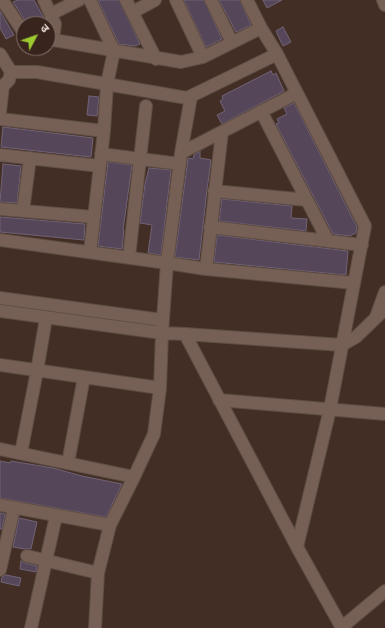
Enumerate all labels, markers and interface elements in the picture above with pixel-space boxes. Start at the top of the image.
north arrow [16,16,56,56]
text: उ [38,22,52,35]

